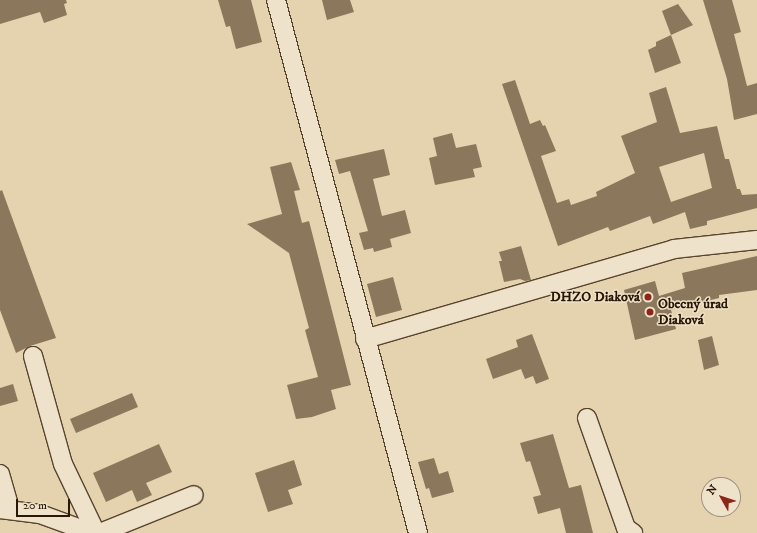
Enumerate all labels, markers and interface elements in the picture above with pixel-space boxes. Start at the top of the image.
place label: DHZO Diaková [550,289,640,305]
marker: DHZO Diaková [643,292,653,302]
place label: Obecný úrad Diaková [658,296,728,328]
marker: Obecný úrad Diaková [645,307,655,317]
north arrow [701,477,741,517]
text: N [704,482,721,498]
scale bar [18,491,72,517]
text: 20 m [23,498,47,513]

